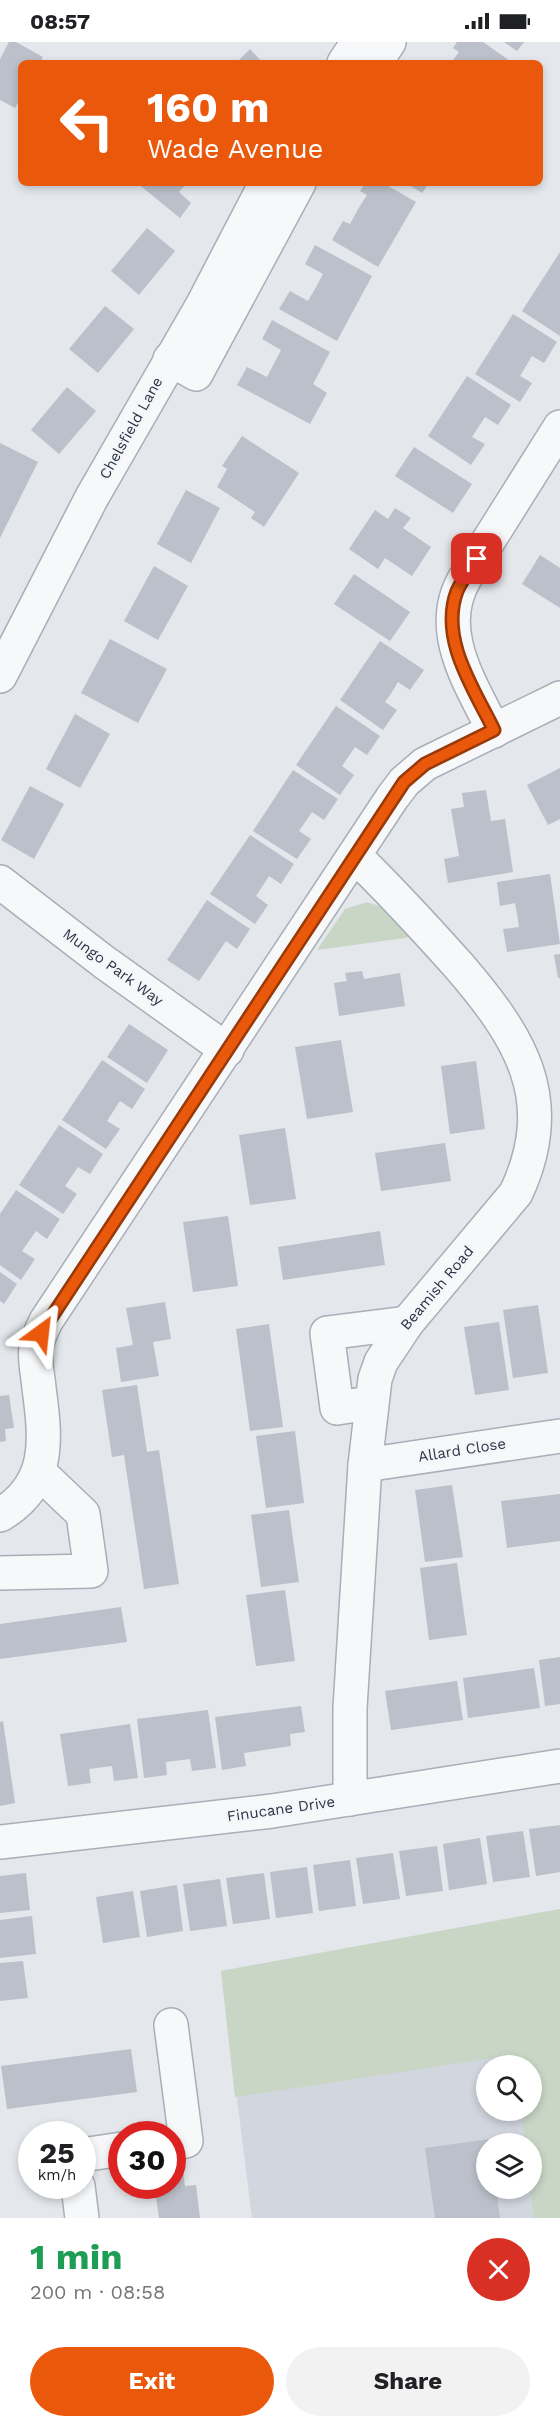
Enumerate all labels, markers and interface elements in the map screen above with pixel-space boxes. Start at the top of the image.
text: 08:57 [30,9,90,34]
text: 160 m [147,83,270,132]
icon: left [48,84,126,162]
text: Wade Avenue [147,133,323,165]
street label: Chelsfield Lane [96,374,166,482]
pin [451,533,502,584]
icon: arrive [460,542,493,575]
street label: Mungo Park Way [59,925,167,1010]
street label: Beamish Road [397,1242,477,1334]
position arrow [9,1301,73,1365]
street label: Allard Close [417,1434,507,1466]
street label: Finucane Drive [226,1793,336,1825]
map controls [476,2055,542,2199]
button: search [476,2055,542,2121]
speed limit sign: 30 [108,2121,186,2199]
button: layers [476,2133,542,2199]
text: 25 [39,2135,75,2170]
text: km/h [38,2166,76,2184]
text: 1 min [30,2236,122,2278]
button: close [467,2238,530,2301]
text: 200 m · 08:58 [30,2280,165,2304]
button: Exit [30,2347,274,2416]
button: Share [286,2347,530,2416]

